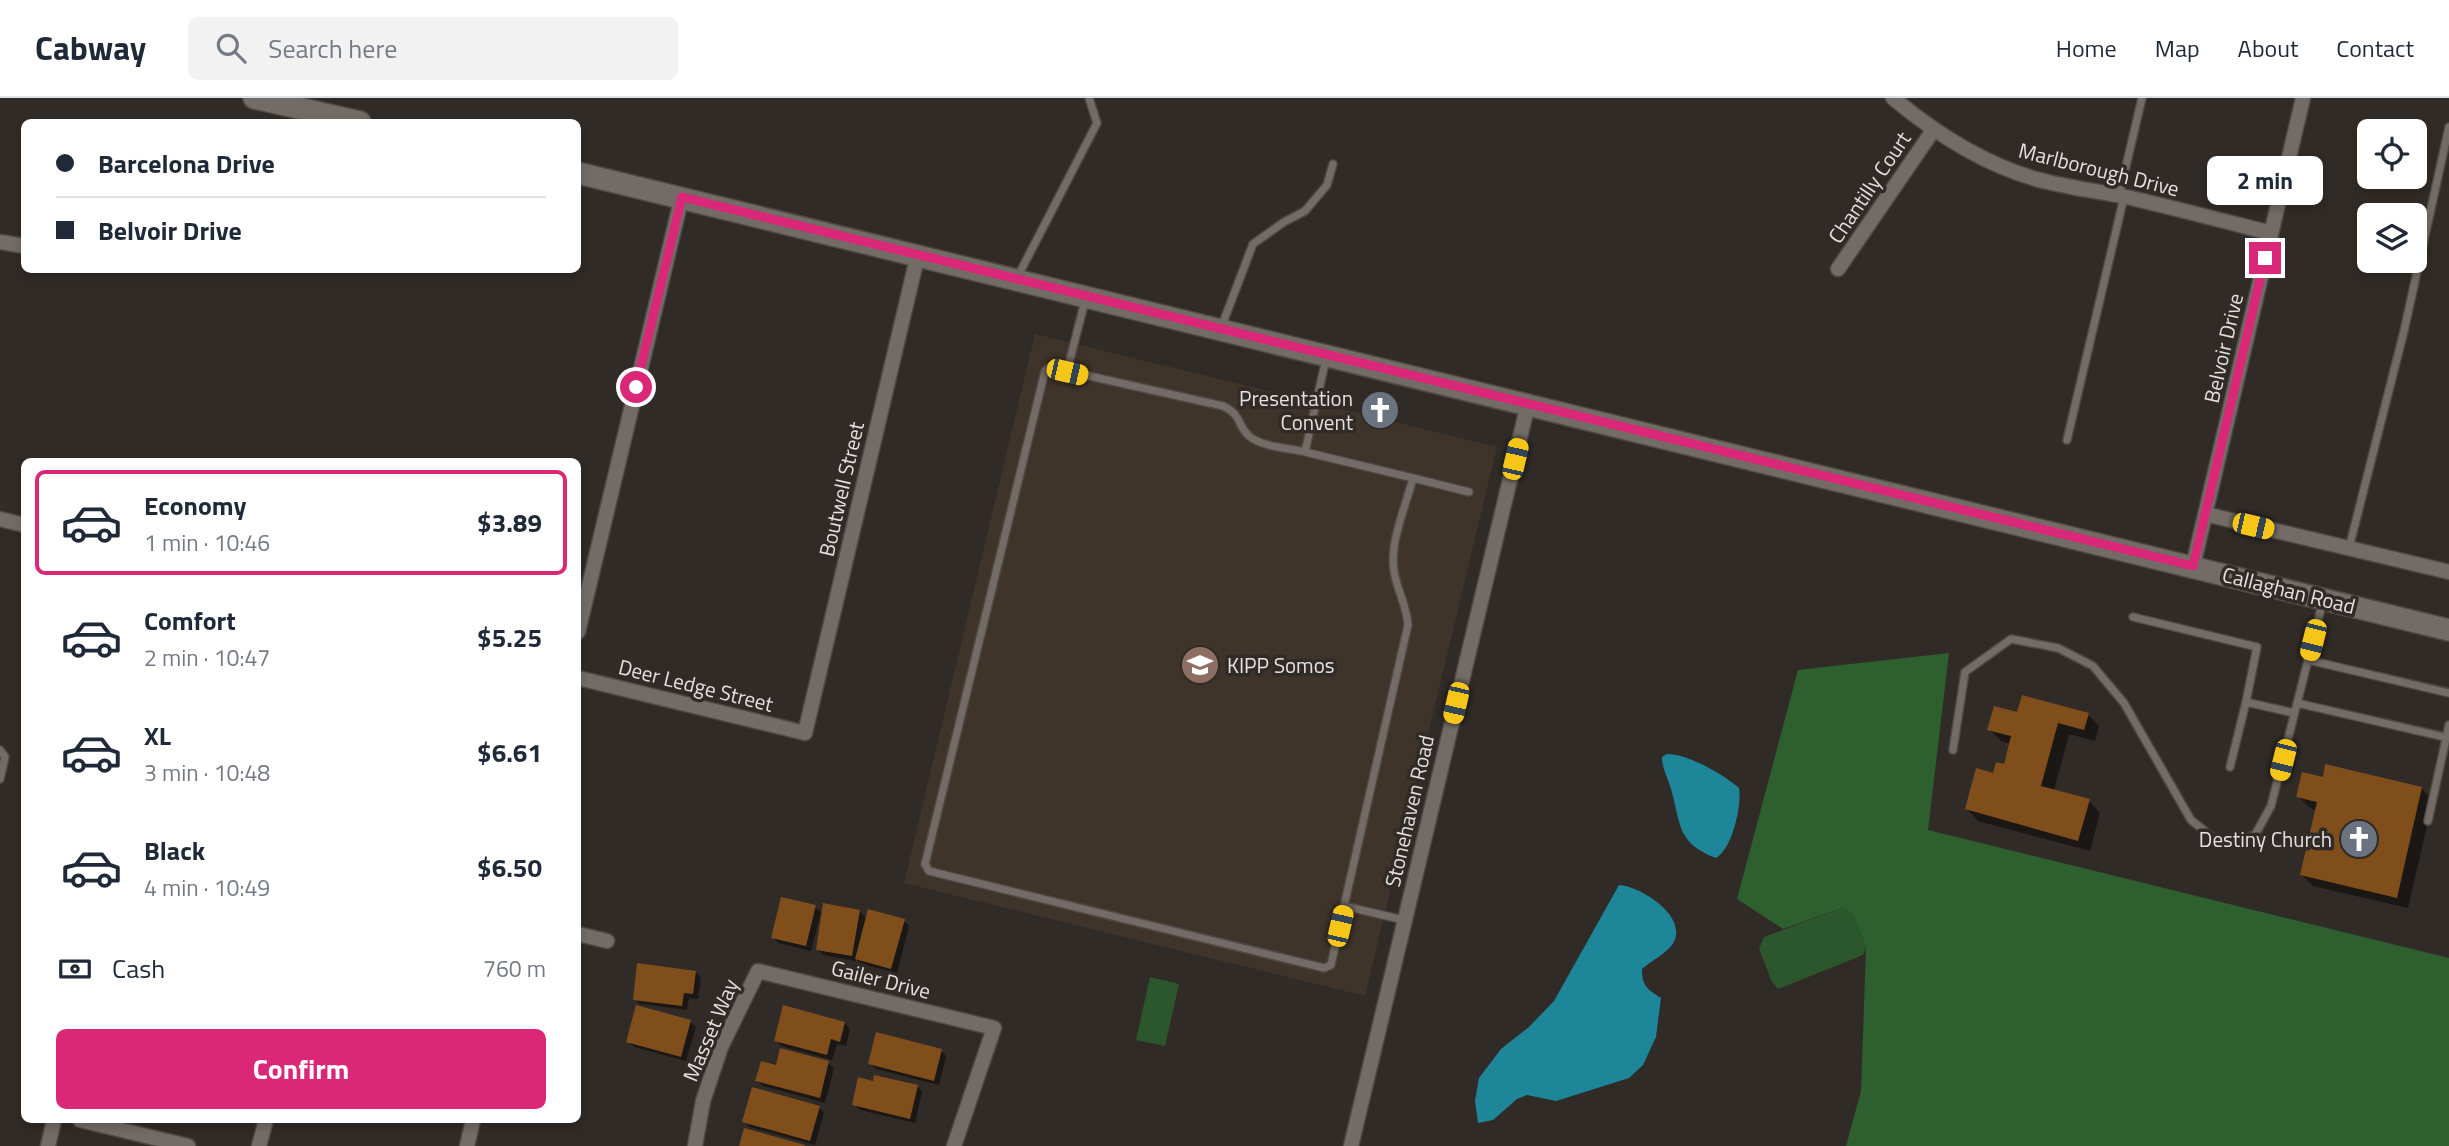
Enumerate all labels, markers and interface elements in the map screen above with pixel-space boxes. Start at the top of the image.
search box [188,17,678,80]
text: Cabway [35,23,146,73]
icon: search [212,29,250,67]
text: Search here [268,29,397,68]
text: Home [2056,30,2117,66]
text: Map [2155,30,2200,66]
text: About [2238,30,2298,66]
text: Contact [2336,30,2414,66]
map controls [2357,119,2427,273]
button: locate [2357,119,2427,189]
street label: Chantilly Court [1820,124,1919,249]
street label: Marlborough Drive [2015,134,2183,204]
text: Barcelona Drive [98,144,275,183]
callout: 2 min [2207,156,2323,206]
text: 2 min [2237,163,2293,198]
button: layers [2357,203,2427,273]
text: Belvoir Drive [98,211,242,250]
route end [2249,242,2281,274]
street label: Belvoir Drive [2195,290,2251,406]
car [1045,357,1090,387]
route start [620,371,652,403]
place label: Presentation Convent [1239,382,1354,438]
church icon: Presentation Convent [1359,389,1401,431]
street label: Boutwell Street [810,418,872,560]
car [1501,436,1530,482]
text: Economy [144,486,246,525]
icon: car [60,491,123,554]
text: $3.89 [477,503,542,542]
car [2231,511,2276,541]
text: 1 min · 10:46 [144,525,270,560]
street label: Callaghan Road [2219,558,2359,622]
text: Comfort [144,601,236,640]
icon: car [60,606,123,669]
car [2298,617,2329,663]
text: $5.25 [477,618,542,657]
text: 2 min · 10:47 [144,640,270,675]
school or university icon: KIPP Somos [1179,644,1221,686]
place label: KIPP Somos [1227,649,1335,681]
street label: Deer Ledge Street [615,650,777,720]
car [1442,680,1471,726]
text: XL [144,716,171,755]
icon: car [60,721,123,784]
street label: Stonehaven Road [1376,732,1442,890]
text: $6.61 [477,733,542,772]
car [2268,737,2299,783]
text: 3 min · 10:48 [144,755,270,790]
church icon: Destiny Church [2338,818,2380,860]
place label: Destiny Church [2199,823,2332,855]
text: Black [144,831,205,870]
icon: car [60,836,123,899]
text: $6.50 [477,848,542,887]
text: 4 min · 10:49 [144,870,270,905]
car [1326,903,1355,949]
text: Cash [112,949,165,988]
icon: cash [56,950,94,988]
text: 760 m [483,951,546,986]
street label: Gailer Drive [828,951,934,1007]
street label: Masset Way [674,974,746,1086]
button: Confirm [56,1029,546,1109]

